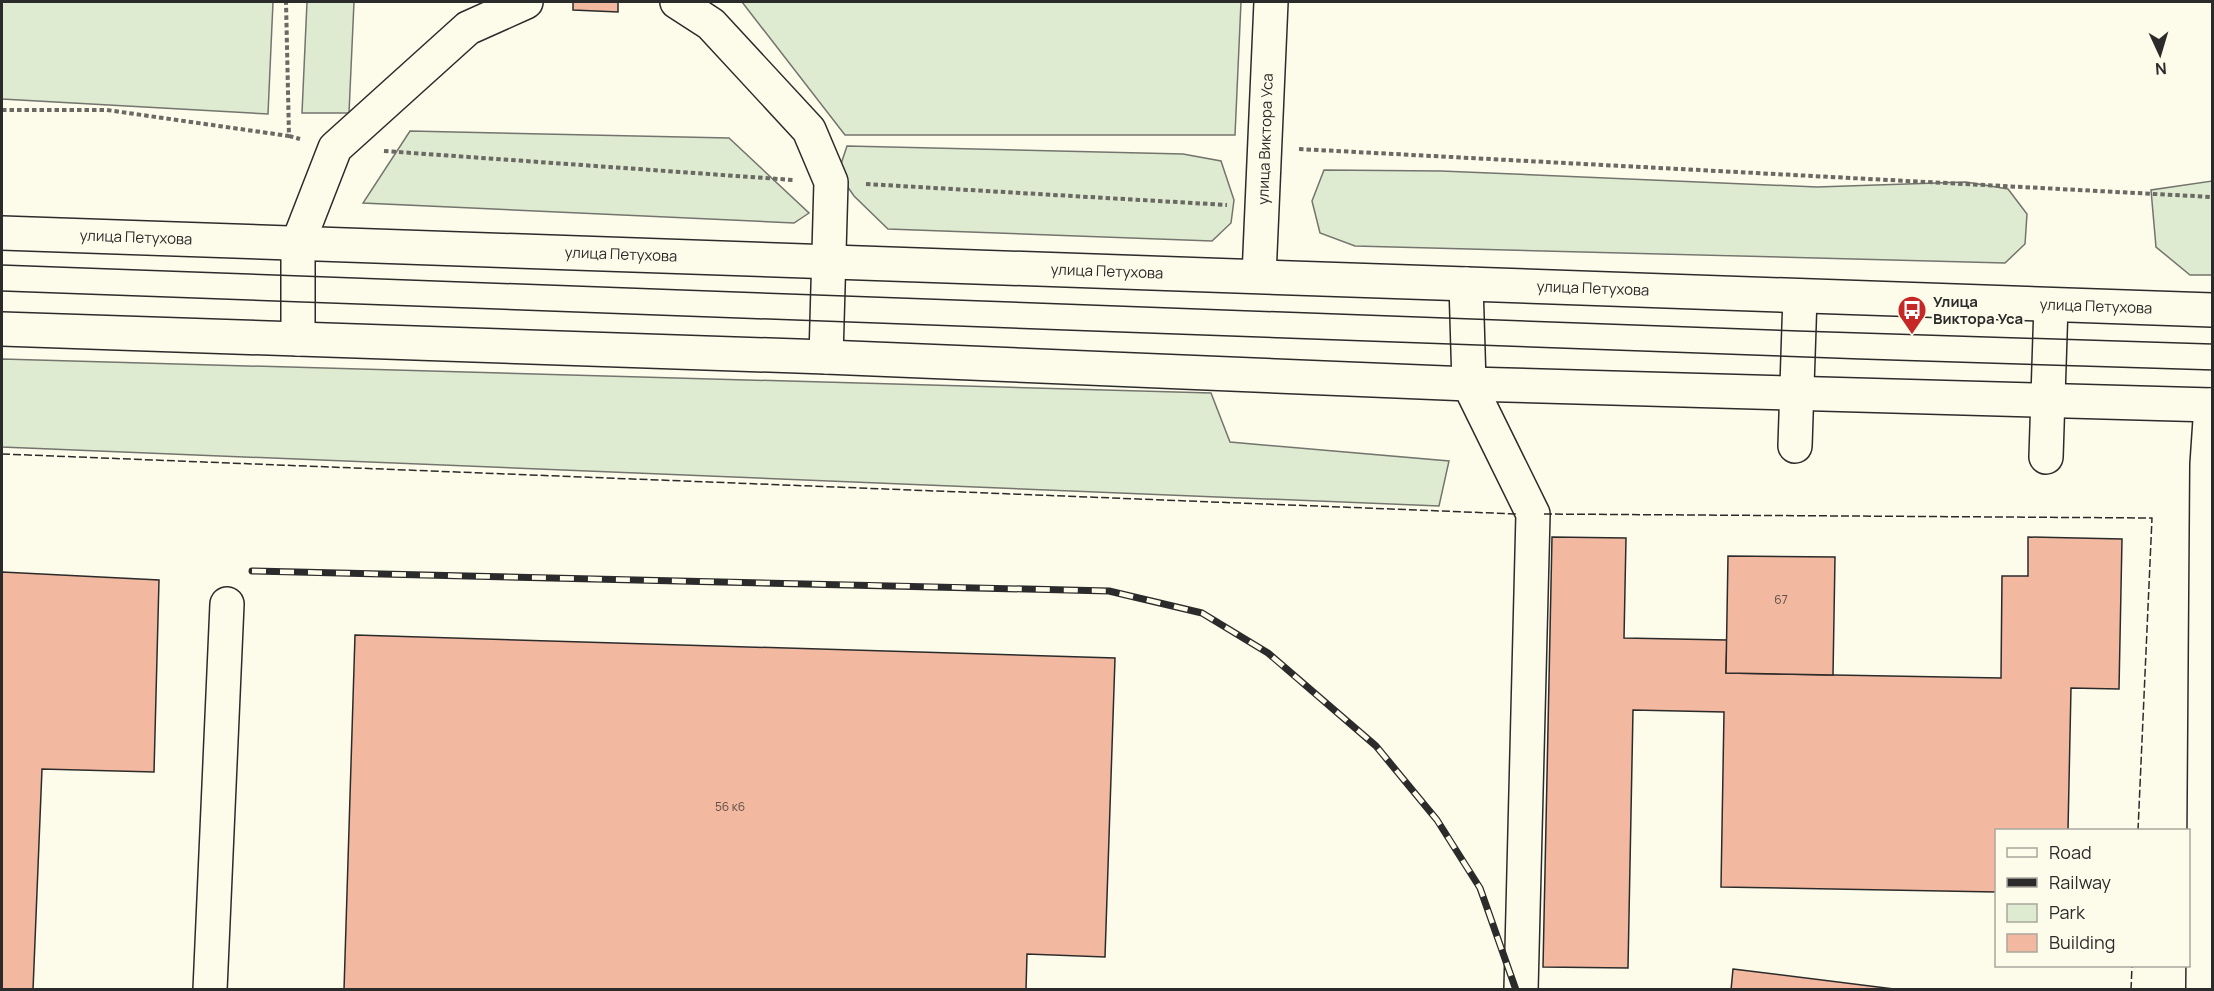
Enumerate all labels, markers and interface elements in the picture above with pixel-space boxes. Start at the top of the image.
north arrow [2130,24,2190,84]
text: N [2155,58,2168,80]
street label: улица Виктора Уса [1252,73,1278,205]
street label: улица Петухова [79,225,193,249]
street label: улица Петухова [564,242,678,266]
street label: улица Петухова [1050,259,1164,283]
street label: улица Петухова [1536,276,1650,300]
place label: Улица Виктора Уса [1933,291,2023,329]
bus stop icon: Улица Виктора Уса [1896,294,1928,336]
street label: улица Петухова [2039,294,2153,318]
house number: 67 [1774,591,1788,608]
house number: 56 к6 [715,798,745,815]
legend [1995,829,2190,967]
text: Road [2049,840,2092,864]
text: Railway [2049,870,2111,894]
text: Park [2049,900,2086,924]
text: Building [2049,930,2115,954]

